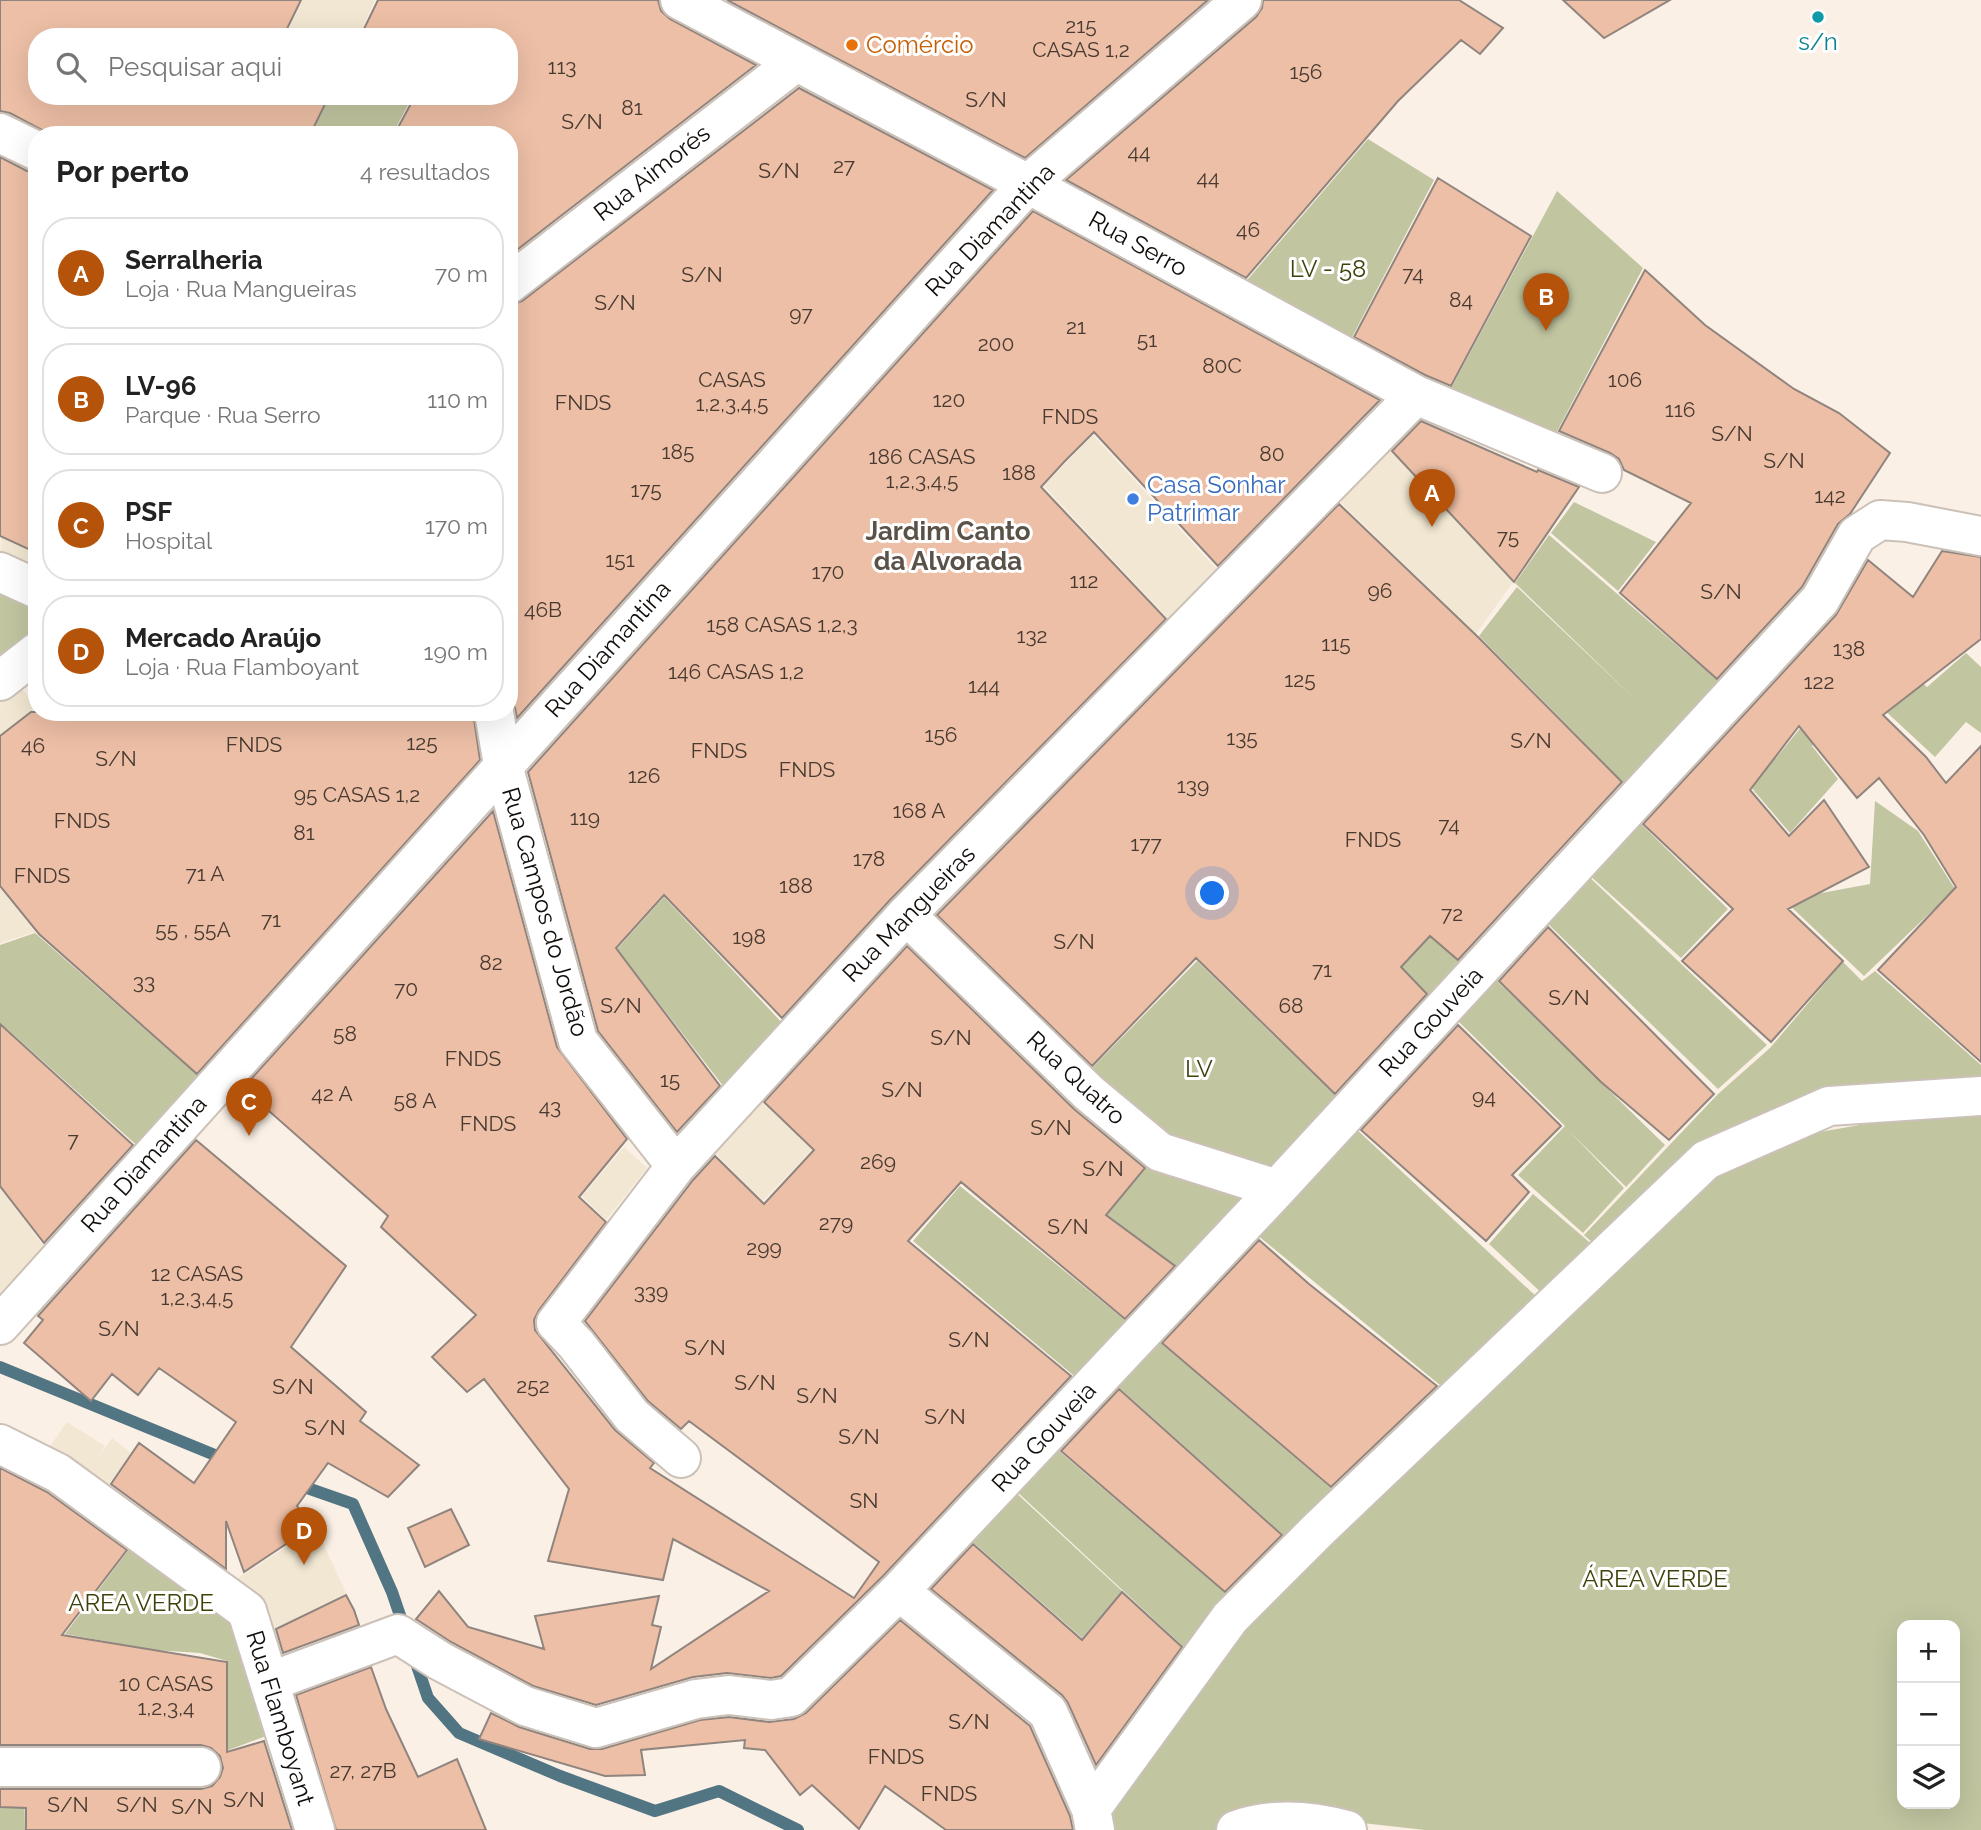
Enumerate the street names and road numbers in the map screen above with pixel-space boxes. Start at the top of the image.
street label: Rua Aimorés [588,118,716,227]
street label: Rua Diamantina [919,157,1060,302]
street label: Rua Serro [1084,205,1193,283]
street label: Rua Diamantina [539,574,677,723]
street label: Rua Campos do Jordão [496,784,595,1040]
street label: Rua Mangueiras [836,839,981,988]
street label: Rua Gouveia [1372,961,1489,1083]
street label: Rua Quatro [1021,1025,1132,1131]
street label: Rua Diamantina [75,1089,213,1238]
street label: Rua Gouveia [985,1376,1102,1498]
street label: Rua Flamboyant [240,1627,321,1809]

